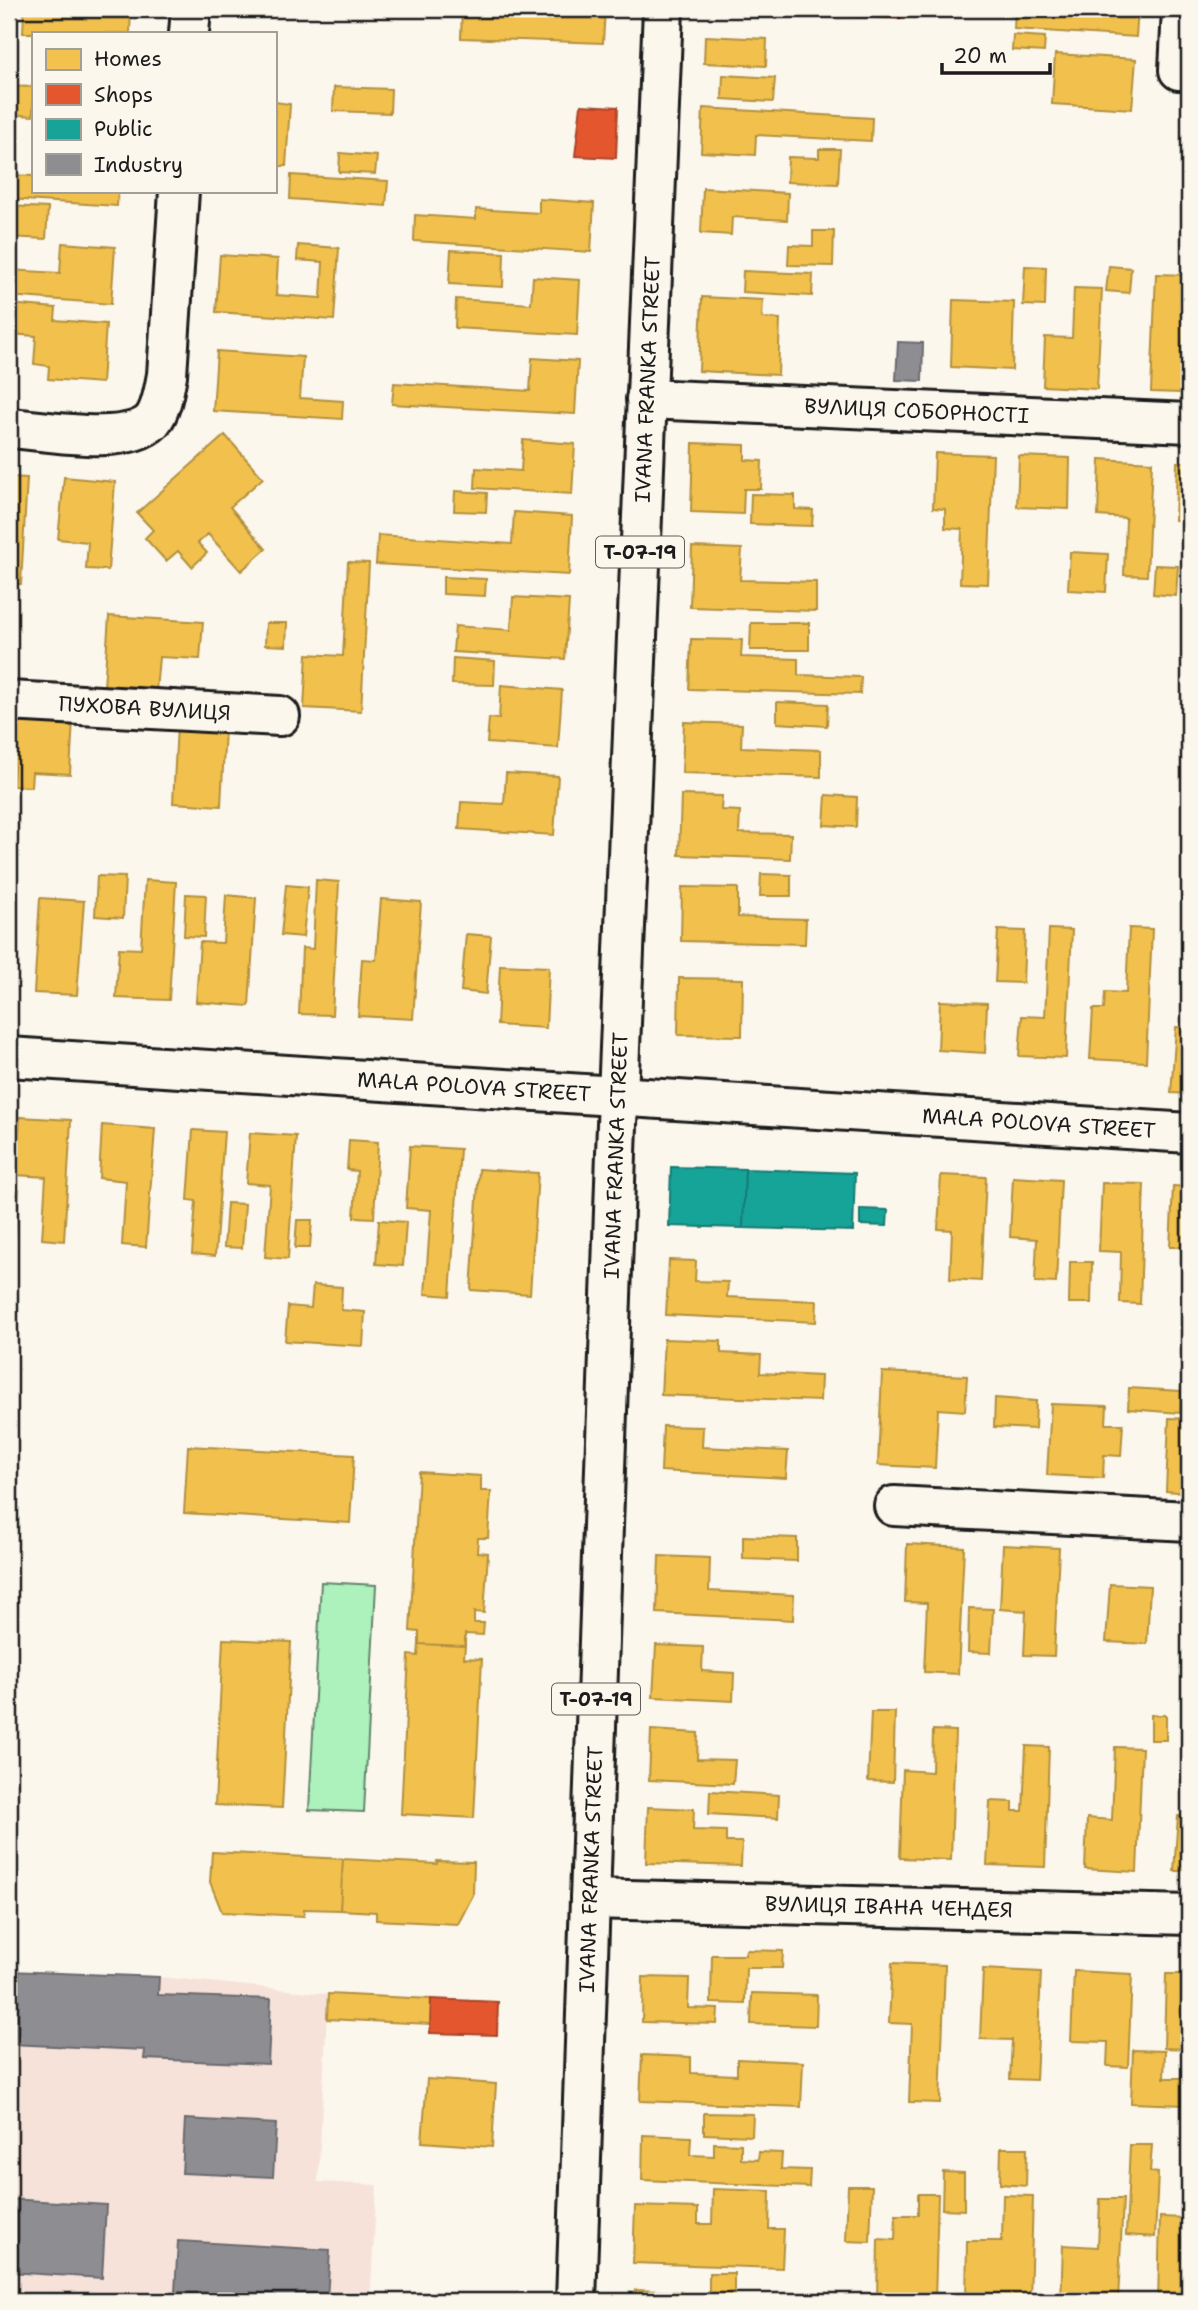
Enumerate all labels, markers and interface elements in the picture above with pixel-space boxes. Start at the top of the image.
legend [32,32,276,192]
scale bar [942,32,1051,76]
text: 20 m [953,42,1007,70]
text: Homes [94,45,162,73]
text: Shops [94,81,153,109]
text: Public [94,115,153,143]
text: Industry [94,151,183,179]
street label: IVANA FRANKA STREET [629,255,667,503]
street label: ВУЛИЦЯ СОБОРНОСТІ [804,392,1030,430]
road number: Т-07-19 [596,537,684,568]
street label: ПУХОВА ВУЛИЦЯ [58,690,232,727]
street label: IVANA FRANKA STREET [598,1032,635,1280]
street label: MALA POLOVA STREET [356,1065,592,1108]
street label: MALA POLOVA STREET [921,1102,1157,1145]
road number: Т-07-19 [552,1684,640,1714]
street label: IVANA FRANKA STREET [573,1745,609,1993]
street label: ВУЛИЦЯ ІВАНА ЧЕНДЕЯ [765,1890,1013,1924]

